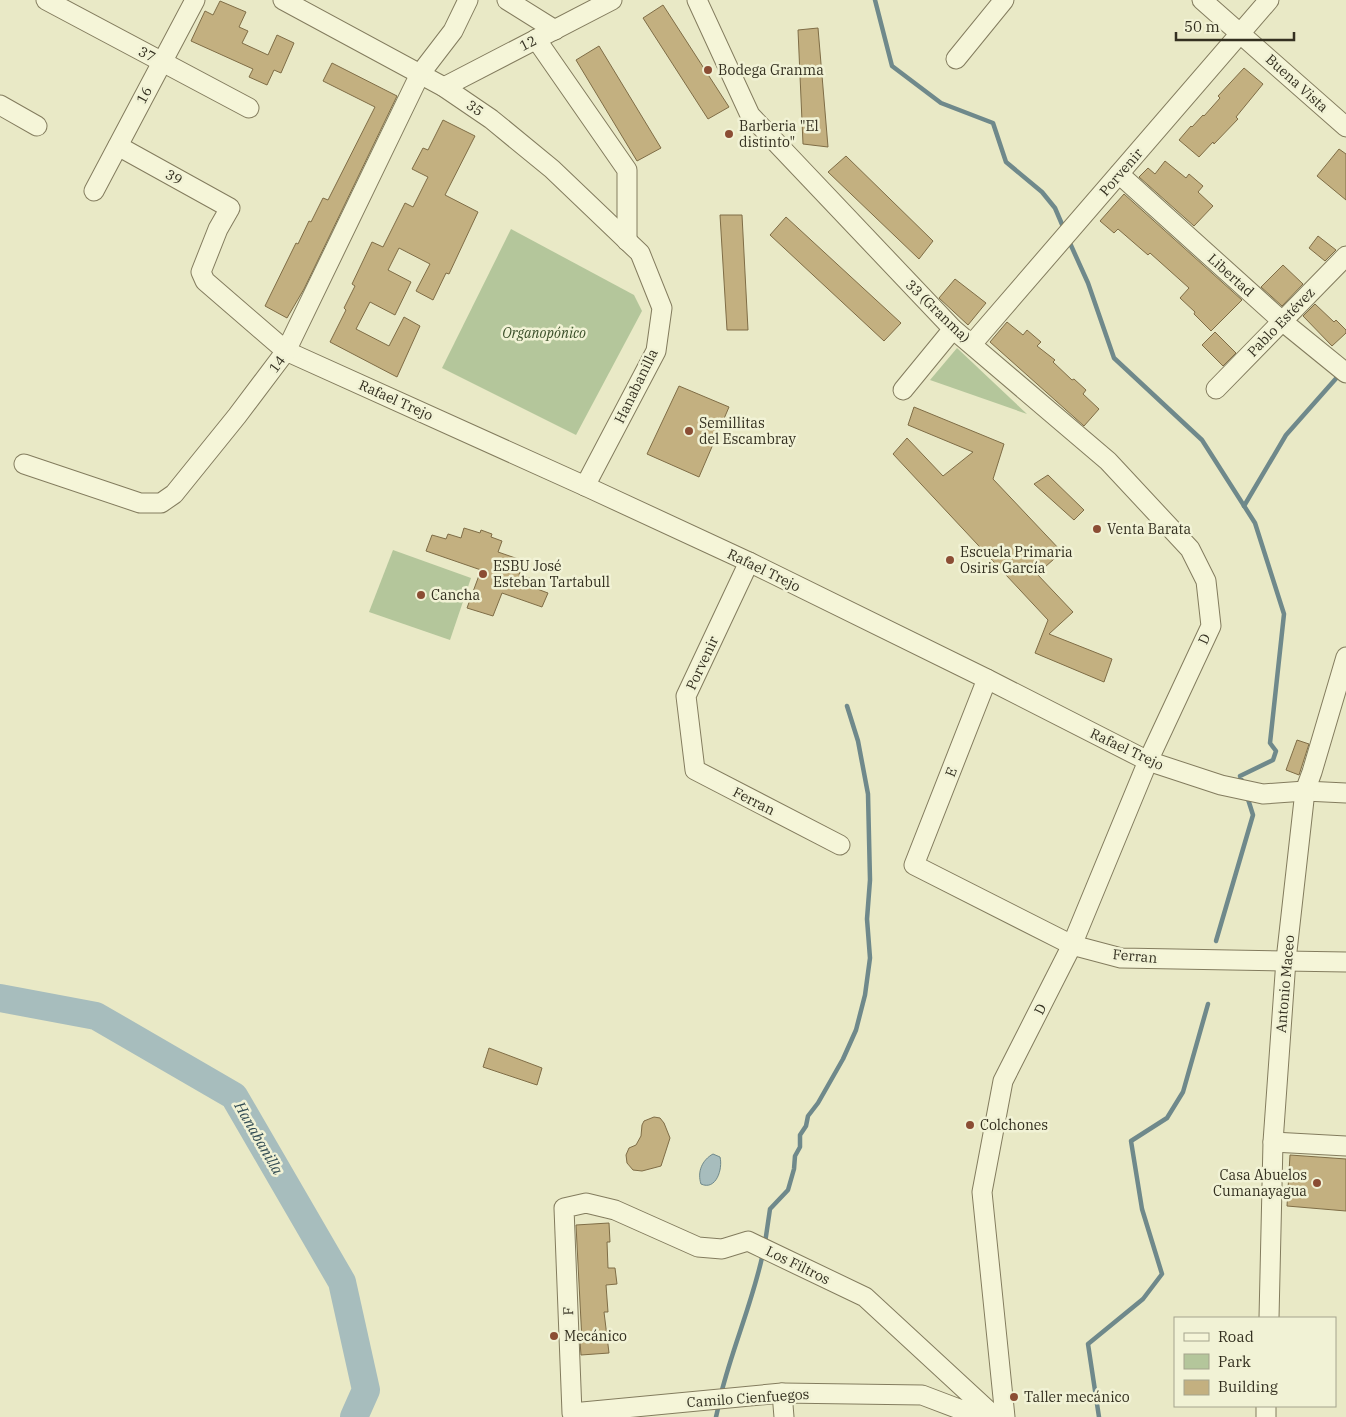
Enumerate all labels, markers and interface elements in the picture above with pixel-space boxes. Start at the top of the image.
scale bar [1176,10,1294,42]
text: 50 m [1184,17,1220,36]
street label: 12 [516,31,540,55]
street label: 37 [135,42,159,66]
street label: Buena Vista [1262,50,1332,116]
place label: Bodega Granma [718,61,824,79]
marker: Bodega Granma [702,64,714,76]
street label: 16 [132,83,156,107]
street label: 35 [463,96,487,120]
place label: Barberia "El distinto" [739,117,819,151]
marker: Barberia "El distinto" [723,128,735,140]
street label: Porvenir [1095,144,1147,200]
street label: 39 [162,165,186,189]
street label: Libertad [1204,250,1258,301]
street label: 33 (Granma) [902,276,974,346]
street label: Pablo Estévez [1243,283,1319,361]
park label: Organopónico [502,324,586,342]
street label: Hanabanilla [610,345,662,426]
street label: 14 [265,352,289,376]
street label: Rafael Trejo [356,376,436,424]
place label: Semillitas del Escambray [699,414,797,448]
marker: Semillitas del Escambray [683,425,695,437]
place label: Venta Barata [1107,520,1191,538]
marker: Venta Barata [1091,523,1103,535]
place label: Escuela Primaria Osiris García [960,543,1073,577]
street label: Rafael Trejo [724,545,804,595]
marker: Escuela Primaria Osiris García [944,554,956,566]
place label: ESBU José Esteban Tartabull [493,557,610,591]
marker: ESBU José Esteban Tartabull [477,568,489,580]
place label: Cancha [431,586,480,604]
marker: Cancha [415,589,427,601]
street label: D [1194,631,1214,647]
street label: Porvenir [682,632,723,693]
street label: Rafael Trejo [1087,724,1167,774]
street label: E [941,765,961,779]
street label: Ferran [730,783,778,819]
street label: Antonio Maceo [1272,934,1298,1034]
street label: Ferran [1112,945,1158,967]
street label: D [1030,1000,1050,1017]
water label: Hanabanilla [230,1097,288,1179]
place label: Colchones [980,1116,1048,1134]
marker: Colchones [964,1119,976,1131]
place label: Casa Abuelos Cumanayagua [1213,1166,1307,1200]
marker: Casa Abuelos Cumanayagua [1311,1177,1323,1189]
street label: Los Filtros [763,1242,833,1288]
street label: F [559,1306,577,1316]
legend [1174,1317,1336,1407]
place label: Mecánico [564,1327,627,1345]
text: Road [1218,1327,1254,1346]
marker: Mecánico [548,1330,560,1342]
text: Park [1218,1352,1251,1371]
text: Building [1218,1377,1278,1396]
street label: Camilo Cienfuegos [686,1385,810,1411]
place label: Taller mecánico [1024,1388,1130,1406]
marker: Taller mecánico [1008,1391,1020,1403]

